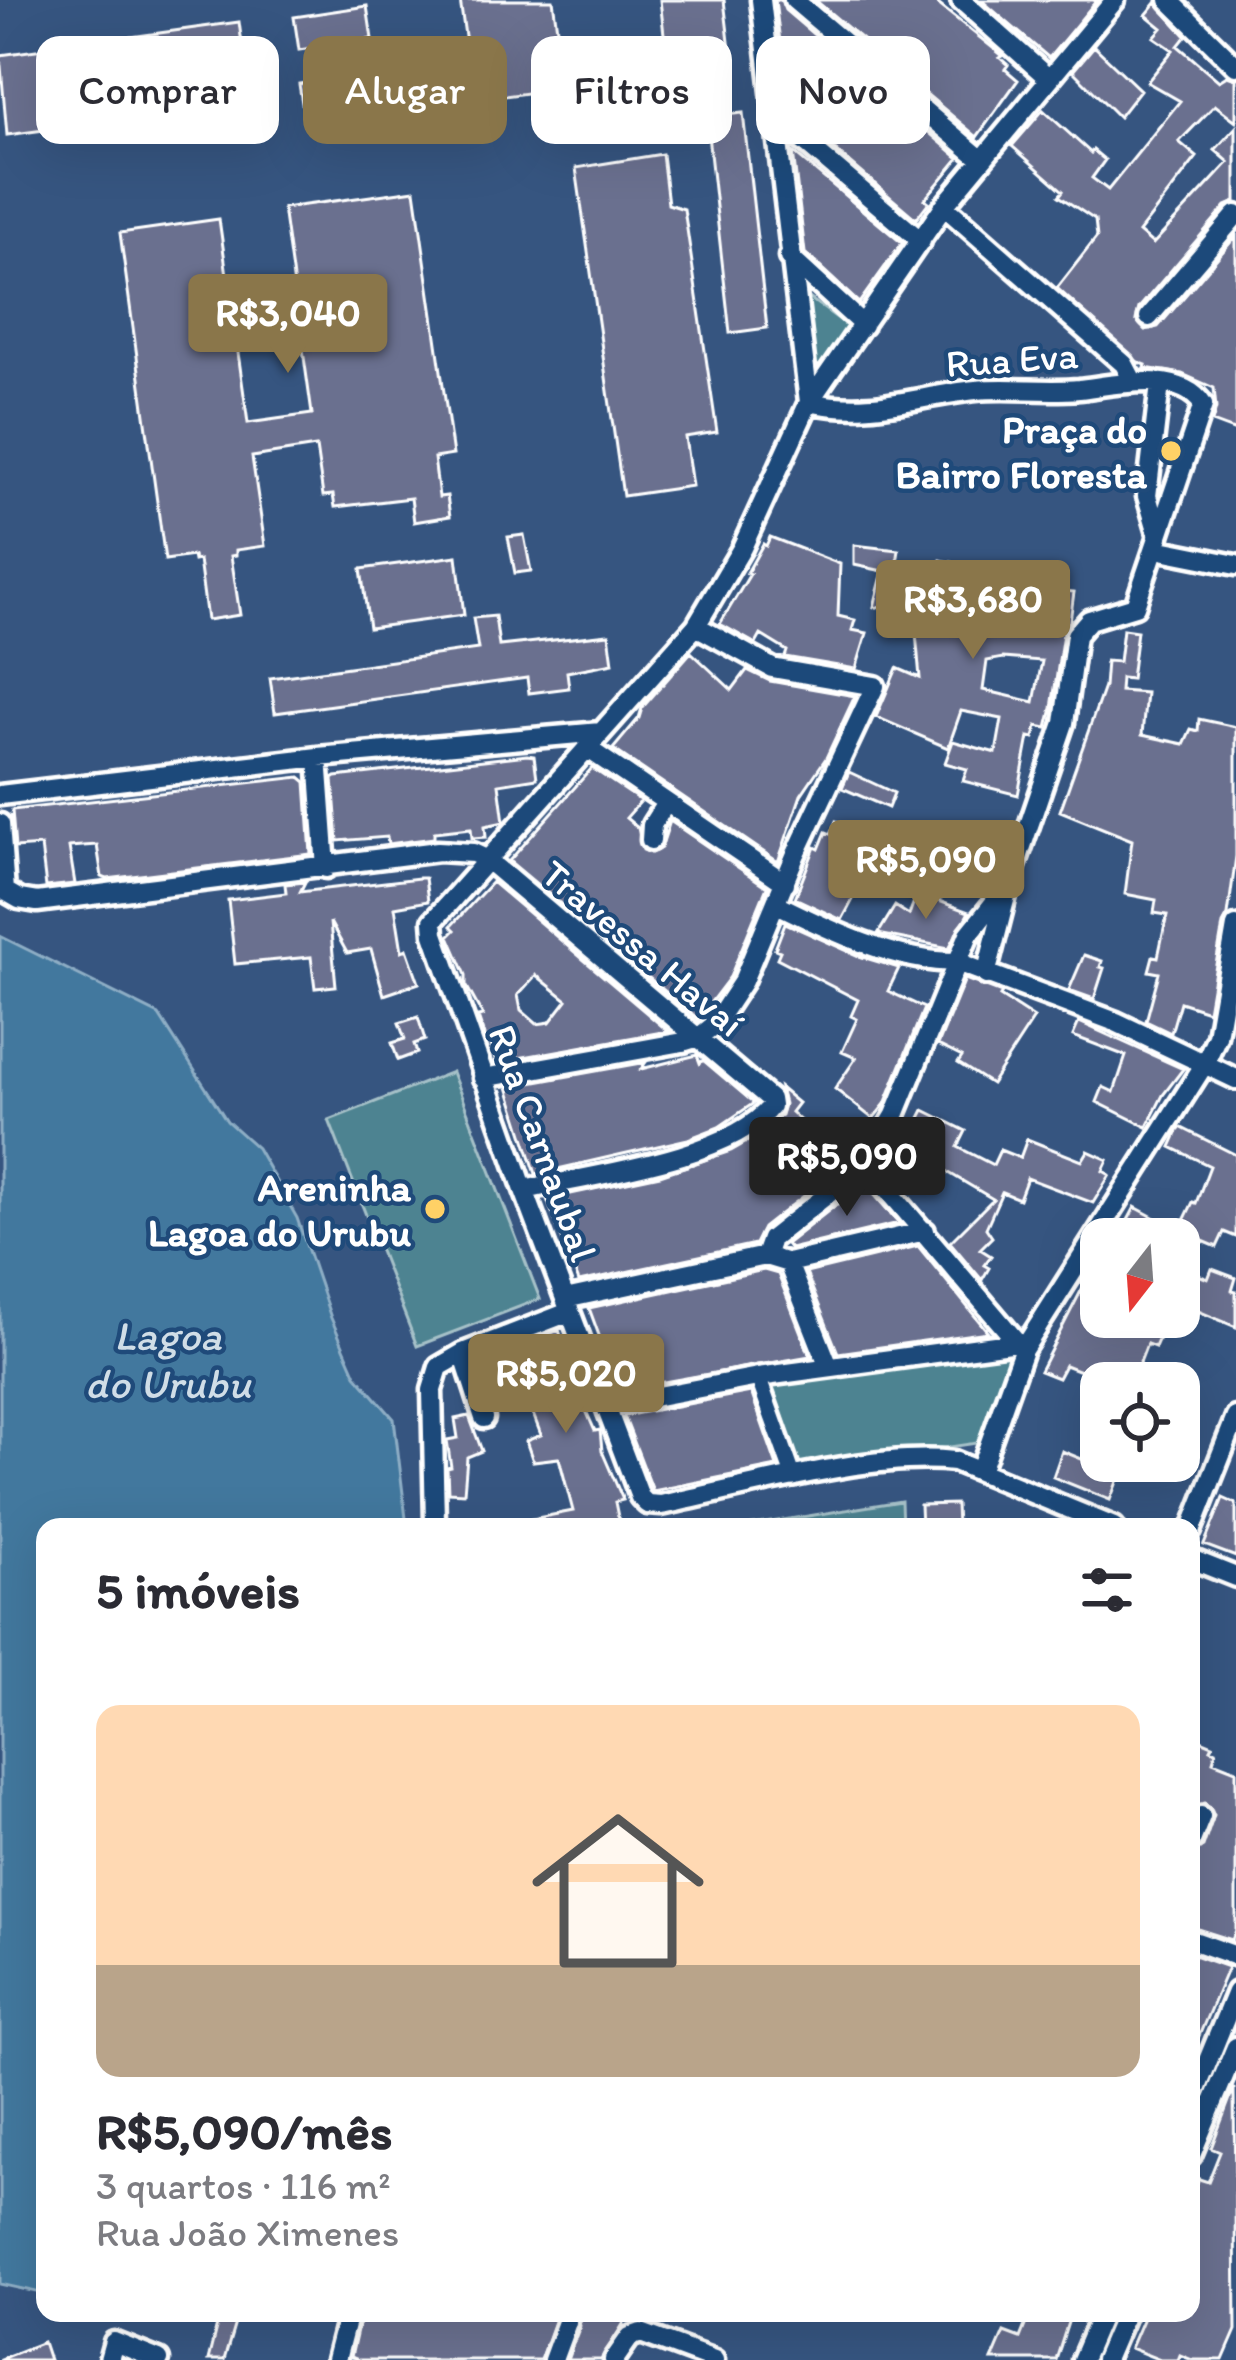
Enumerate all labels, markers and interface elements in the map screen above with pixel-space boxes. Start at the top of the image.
chip: Comprar [36,36,279,144]
chip: Alugar [303,36,507,144]
chip: Filtros [531,36,732,144]
chip: Novo [756,36,930,144]
pin: R$3,040 [177,274,399,376]
text: R$3,040 [215,289,361,336]
street label: Rua Eva [944,331,1080,387]
place label: Praça do Bairro Floresta [895,406,1148,498]
marker: Praça do Bairro Floresta [1158,438,1184,464]
pin: R$3,680 [862,560,1084,662]
text: R$3,680 [903,575,1043,622]
pin: R$5,090 [815,820,1037,922]
text: R$5,090 [855,835,997,882]
street label: Travessa Havaí [532,850,754,1046]
street label: Rua Carnaubal [479,1018,607,1268]
pin: R$5,090 [736,1117,958,1219]
text: R$5,090 [776,1132,918,1179]
place label: Areninha Lagoa do Urubu [148,1164,412,1256]
marker: Areninha Lagoa do Urubu [422,1196,448,1222]
north arrow [1080,1218,1200,1338]
map controls [1080,1218,1200,1482]
water label: Lagoa do Urubu [85,1310,252,1409]
pin: R$5,020 [455,1334,677,1436]
text: R$5,020 [495,1349,637,1396]
button: locate [1080,1362,1200,1482]
icon: filters [1074,1557,1140,1623]
text: 5 imóveis [96,1560,300,1621]
icon: home [510,1783,726,1999]
text: R$5,090/mês [96,2101,392,2162]
text: 3 quartos · 116 m² [96,2162,391,2209]
text: Rua João Ximenes [96,2209,399,2256]

